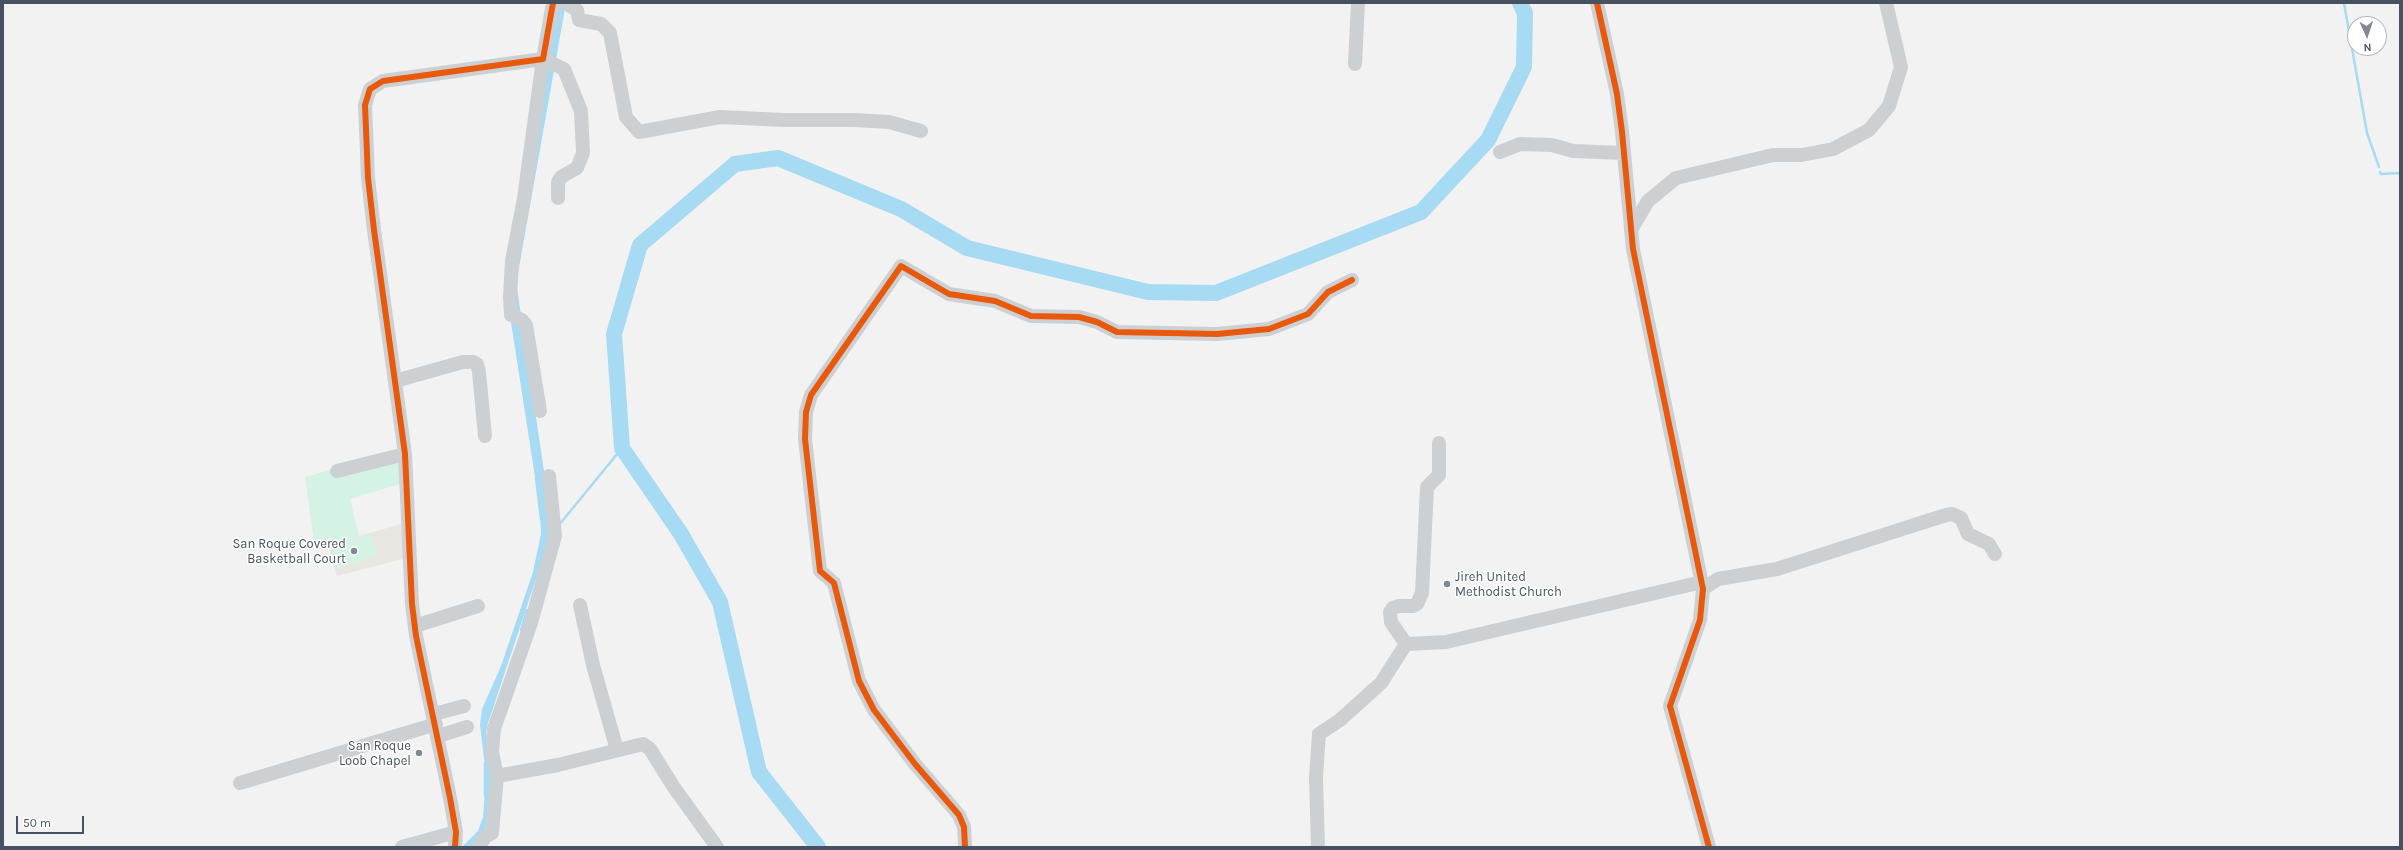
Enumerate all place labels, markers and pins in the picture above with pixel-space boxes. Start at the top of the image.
place label: San Roque Covered Basketball Court [232,536,346,567]
marker: San Roque Covered Basketball Court [349,546,359,556]
place label: Jireh United Methodist Church [1455,569,1562,600]
marker: Jireh United Methodist Church [1442,579,1452,589]
place label: San Roque Loob Chapel [339,738,411,769]
marker: San Roque Loob Chapel [414,748,424,758]

